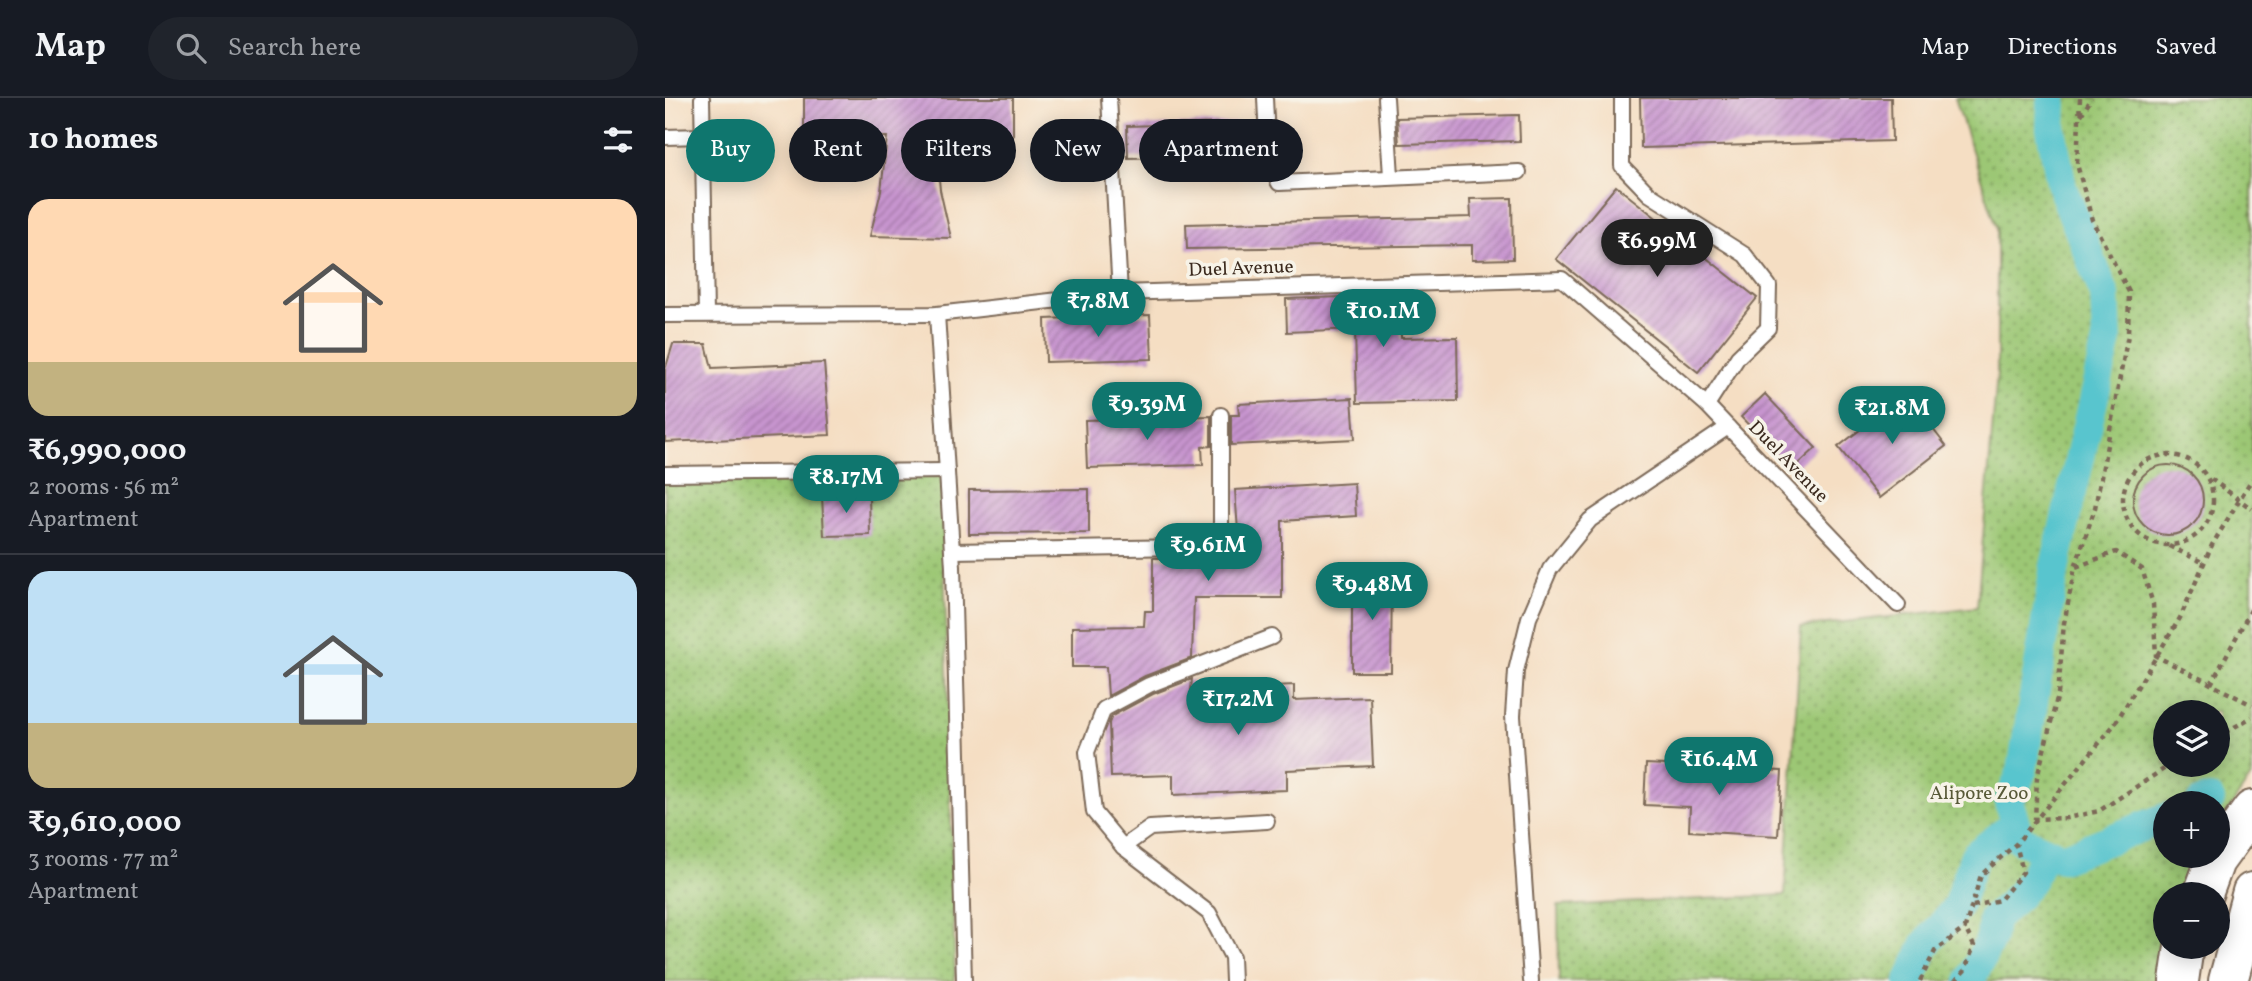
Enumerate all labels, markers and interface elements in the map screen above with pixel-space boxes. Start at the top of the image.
search box [148,17,638,80]
text: Map [35,25,106,71]
icon: search [172,29,210,67]
text: Search here [228,30,361,66]
text: Map [1921,31,1969,65]
text: Directions [2007,31,2117,65]
text: Saved [2155,31,2217,65]
text: 10 homes [28,119,158,161]
chip: Buy [686,119,775,182]
chip: Rent [789,119,887,182]
chip: Filters [901,119,1016,182]
chip: New [1030,119,1125,182]
chip: Apartment [1139,119,1303,182]
icon: filters [599,121,637,159]
pin: ₹6.99M [1600,220,1714,279]
text: ₹6.99M [1617,226,1697,258]
icon: home [270,245,396,371]
street label: Duel Avenue [1188,254,1294,284]
pin: ₹7.8M [1049,280,1147,339]
text: ₹7.8M [1067,286,1129,318]
pin: ₹10.1M [1326,289,1440,349]
text: ₹10.1M [1346,296,1420,328]
pin: ₹9.39M [1090,382,1204,442]
pin: ₹21.8M [1835,386,1949,446]
text: ₹9.39M [1108,389,1186,421]
text: ₹21.8M [1854,393,1930,425]
street label: Duel Avenue [1742,415,1834,509]
text: ₹6,990,000 [28,430,187,472]
pin: ₹8.17M [789,456,903,515]
text: ₹8.17M [809,462,883,494]
text: 2 rooms · 56 m² [28,472,179,504]
text: Apartment [28,504,139,536]
pin: ₹9.61M [1151,524,1265,583]
text: ₹9.61M [1170,530,1246,562]
pin: ₹9.48M [1315,562,1429,622]
text: ₹9.48M [1332,569,1412,601]
icon: home [270,617,396,743]
pin: ₹17.2M [1181,678,1295,737]
text: ₹17.2M [1202,684,1274,716]
map controls [2153,700,2230,959]
button: layers [2153,700,2230,777]
pin: ₹16.4M [1662,738,1776,797]
text: ₹16.4M [1680,744,1758,776]
park label: Alipore Zoo [1930,781,2028,807]
button: + [2153,791,2230,868]
text: ₹9,610,000 [28,802,182,844]
text: 3 rooms · 77 m² [28,844,178,876]
text: Apartment [28,876,139,908]
button: − [2153,882,2230,959]

